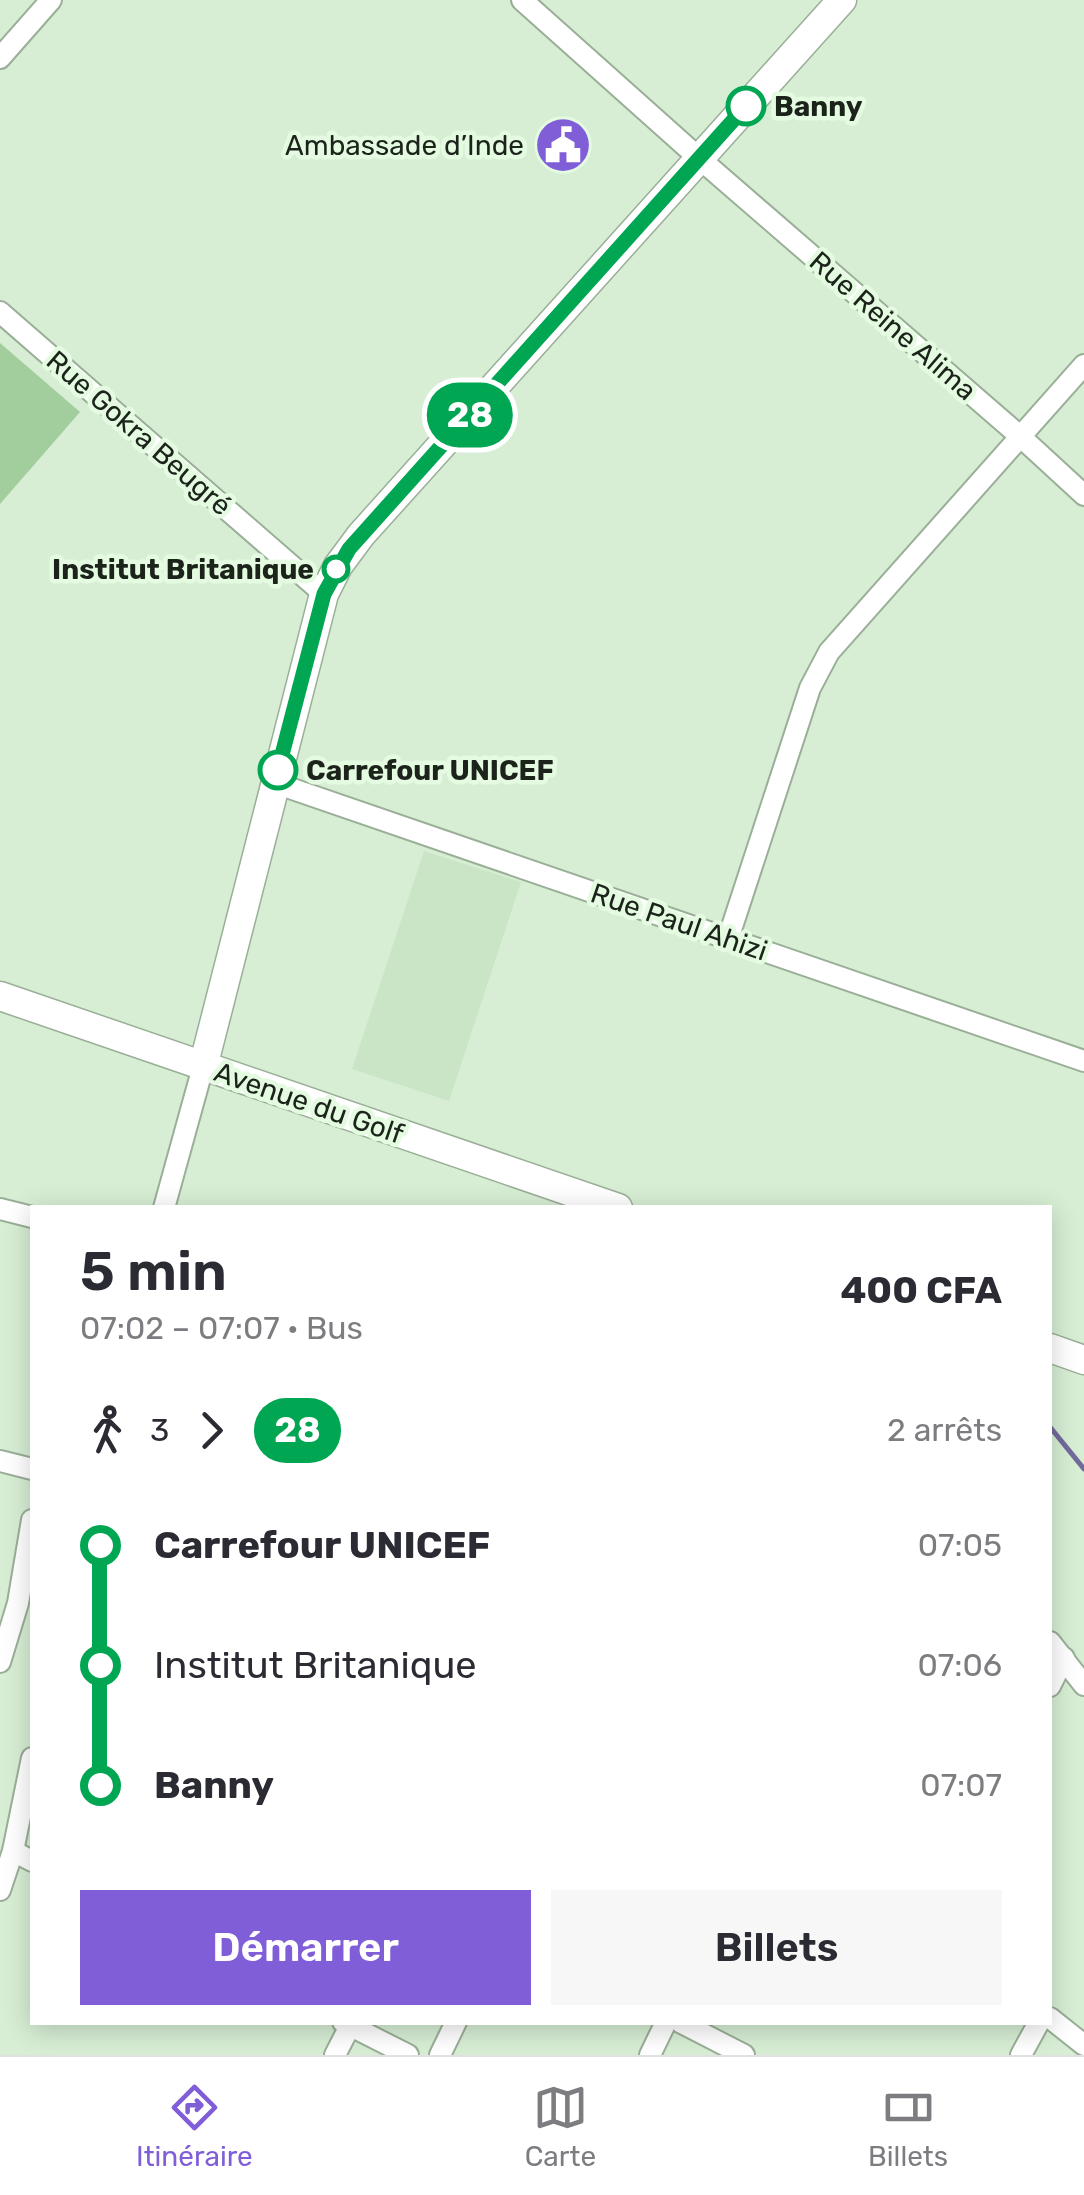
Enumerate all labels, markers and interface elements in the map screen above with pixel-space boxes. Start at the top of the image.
marker: Banny [727,87,765,125]
place label: Banny [774,90,863,123]
public building icon: Ambassade d’Inde [533,115,593,175]
place label: Ambassade d’Inde [285,129,524,162]
street label: Rue Reine Alima [803,245,983,407]
street label: Rue Gokra Beugré [40,344,238,522]
line badge: 28 [425,382,515,448]
text: 28 [447,394,493,436]
place label: Institut Britanique [52,553,314,586]
marker: Institut Britanique [323,556,349,582]
marker: Carrefour UNICEF [259,751,297,789]
place label: Carrefour UNICEF [306,754,554,787]
street label: Rue Paul Ahizi [587,876,771,968]
street label: Avenue du Golf [210,1055,408,1151]
text: 5 min [80,1239,227,1304]
text: 400 CFA [840,1267,1002,1313]
text: 07:02 – 07:07 · Bus [80,1309,363,1347]
icon: walk [80,1403,135,1458]
icon: forward [184,1403,239,1458]
text: 28 [274,1409,321,1451]
text: 3 [150,1411,169,1449]
text: 2 arrêts [887,1411,1002,1449]
text: Carrefour UNICEF [154,1522,490,1568]
text: 07:05 [918,1526,1002,1564]
text: Institut Britanique [154,1642,477,1688]
text: 07:06 [917,1646,1002,1684]
text: Banny [154,1762,274,1808]
text: 07:07 [920,1766,1002,1804]
button: Démarrer [80,1890,531,2005]
button: Billets [551,1890,1002,2005]
tab: Itinéraire [136,2080,253,2173]
tab: Carte [525,2080,596,2173]
tab: Billets [868,2080,948,2173]

